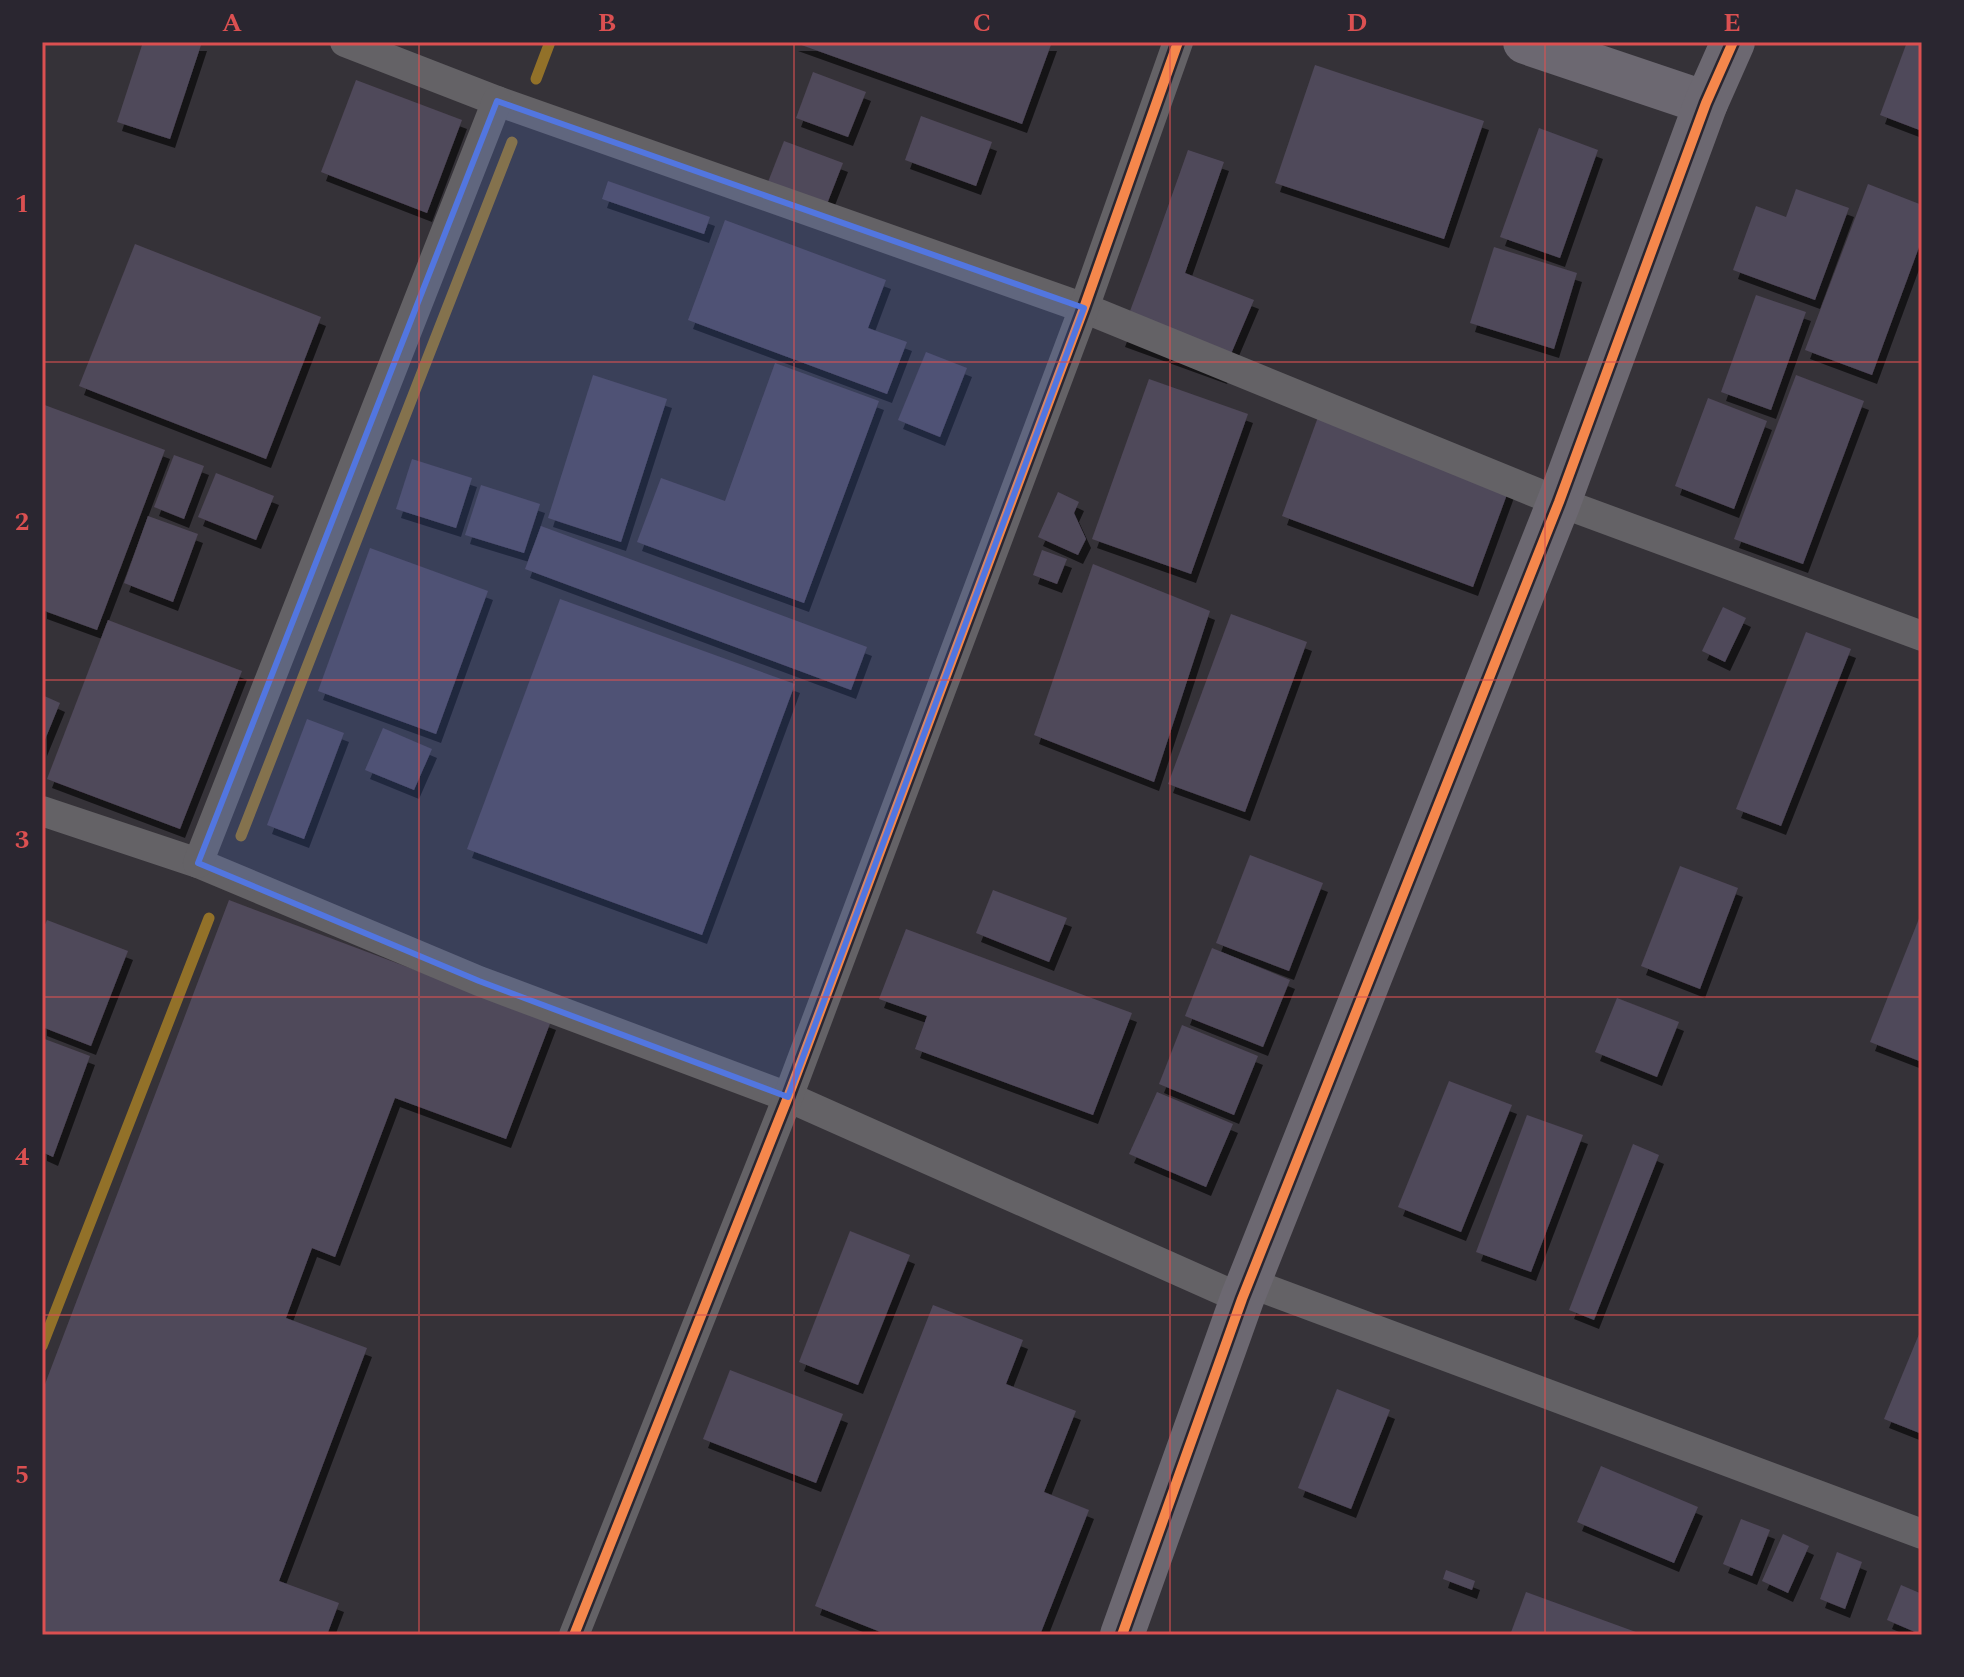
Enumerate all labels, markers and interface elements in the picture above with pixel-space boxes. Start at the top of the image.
text: A [222,3,242,43]
text: B [598,3,616,43]
text: C [973,3,991,43]
text: D [1347,3,1367,43]
text: E [1723,3,1741,43]
text: 1 [15,184,29,224]
text: 2 [15,502,29,542]
text: 3 [15,820,29,860]
text: 4 [15,1137,30,1177]
text: 5 [15,1455,29,1495]

